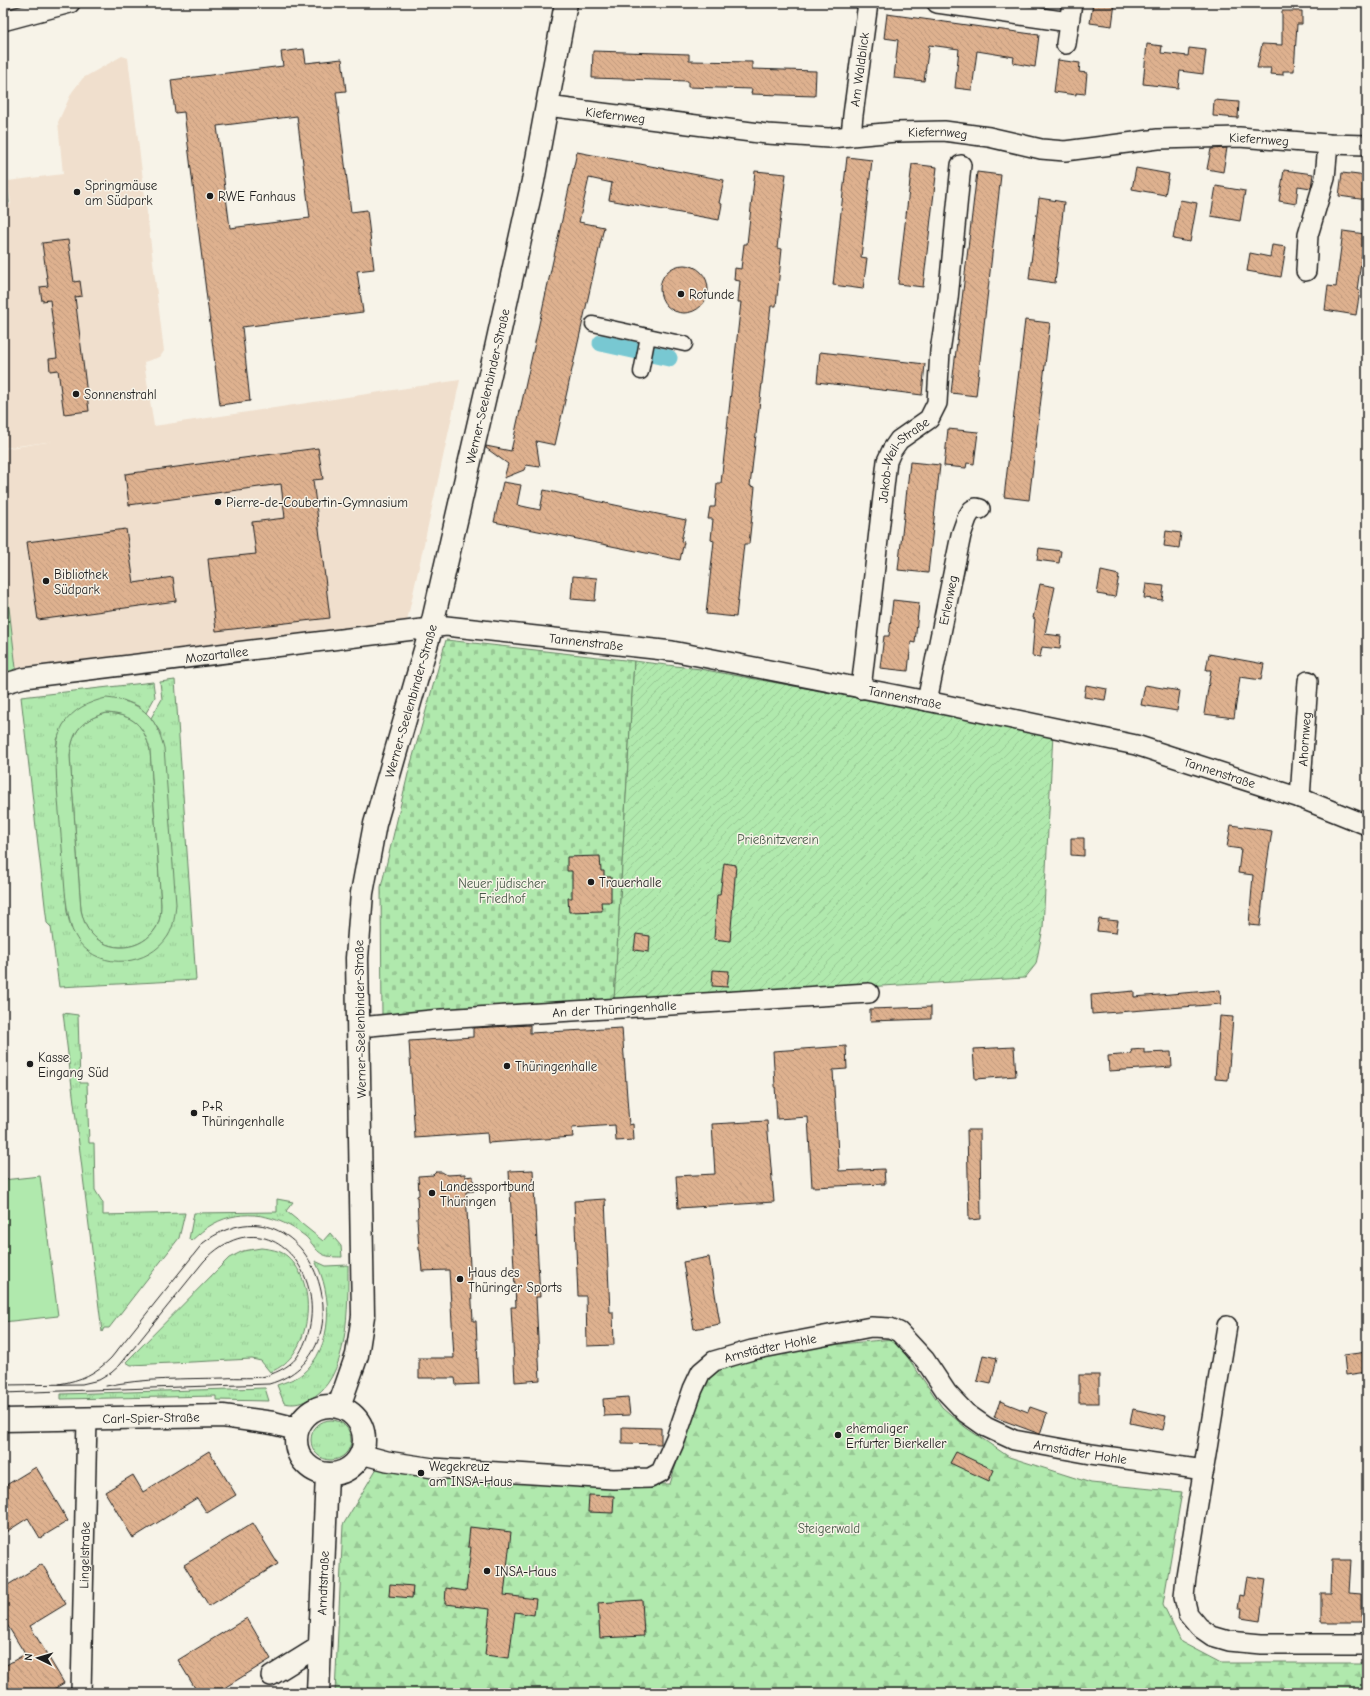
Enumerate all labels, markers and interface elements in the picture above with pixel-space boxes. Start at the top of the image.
street label: Am Waldblick [847,31,872,108]
street label: Kiefernweg [585,103,646,126]
street label: Kiefernweg [908,123,969,142]
street label: Kiefernweg [1229,129,1290,148]
place label: Springmäuse am Südpark [85,178,158,208]
marker: Springmäuse am Südpark [72,187,82,197]
place label: RWE Fanhaus [218,189,296,204]
marker: RWE Fanhaus [205,191,215,201]
place label: Rotunde [689,287,735,302]
marker: Rotunde [676,289,686,299]
street label: Werner-Seelenbinder-Straße [462,307,512,465]
place label: Sonnenstrahl [84,387,157,402]
marker: Sonnenstrahl [71,389,81,399]
street label: Jakob-Weil-Straße [875,414,932,504]
place label: Pierre-de-Coubertin-Gymnasium [226,495,408,510]
marker: Pierre-de-Coubertin-Gymnasium [213,497,223,507]
place label: Bibliothek Südpark [54,567,109,597]
street label: Erlenweg [935,574,960,626]
marker: Bibliothek Südpark [41,576,51,586]
street label: Werner-Seelenbinder-Straße [381,622,439,779]
street label: Tannenstraße [548,630,624,653]
street label: Mozartallee [184,643,250,666]
street label: Tannenstraße [867,682,944,712]
street label: Ahornweg [1295,711,1313,767]
street label: Tannenstraße [1182,754,1258,791]
park label: Prießnitzverein [737,832,819,847]
place label: Trauerhalle [599,875,662,890]
park label: Neuer jüdischer Friedhof [458,876,547,906]
marker: Trauerhalle [586,877,596,887]
street label: Werner-Seelenbinder-Straße [351,939,369,1098]
street label: An der Thüringenhalle [552,997,677,1020]
place label: Kasse Eingang Süd [38,1050,109,1080]
marker: Kasse Eingang Süd [25,1059,35,1069]
place label: Thüringenhalle [515,1059,598,1074]
marker: Thüringenhalle [502,1061,512,1071]
place label: P+R Thüringenhalle [202,1099,285,1129]
marker: P+R Thüringenhalle [189,1108,199,1118]
place label: Landessportbund Thüringen [440,1179,535,1209]
marker: Landessportbund Thüringen [427,1188,437,1198]
place label: Haus des Thüringer Sports [468,1265,562,1295]
marker: Haus des Thüringer Sports [455,1274,465,1284]
street label: Arnstädter Hohle [722,1330,818,1365]
street label: Carl-Spier-Straße [102,1409,200,1426]
place label: ehemaliger Erfurter Bierkeller [846,1421,947,1451]
marker: ehemaliger Erfurter Bierkeller [833,1430,843,1440]
street label: Arnstädter Hohle [1033,1436,1129,1467]
place label: Wegekreuz am INSA-Haus [429,1459,512,1489]
marker: Wegekreuz am INSA-Haus [416,1468,426,1478]
street label: Lingelstraße [76,1521,92,1589]
park label: Steigerwald [798,1521,860,1536]
street label: Arndtstraße [314,1550,331,1616]
place label: INSA-Haus [495,1564,556,1579]
marker: INSA-Haus [482,1566,492,1576]
north arrow [18,1638,58,1678]
text: N [22,1653,35,1661]

